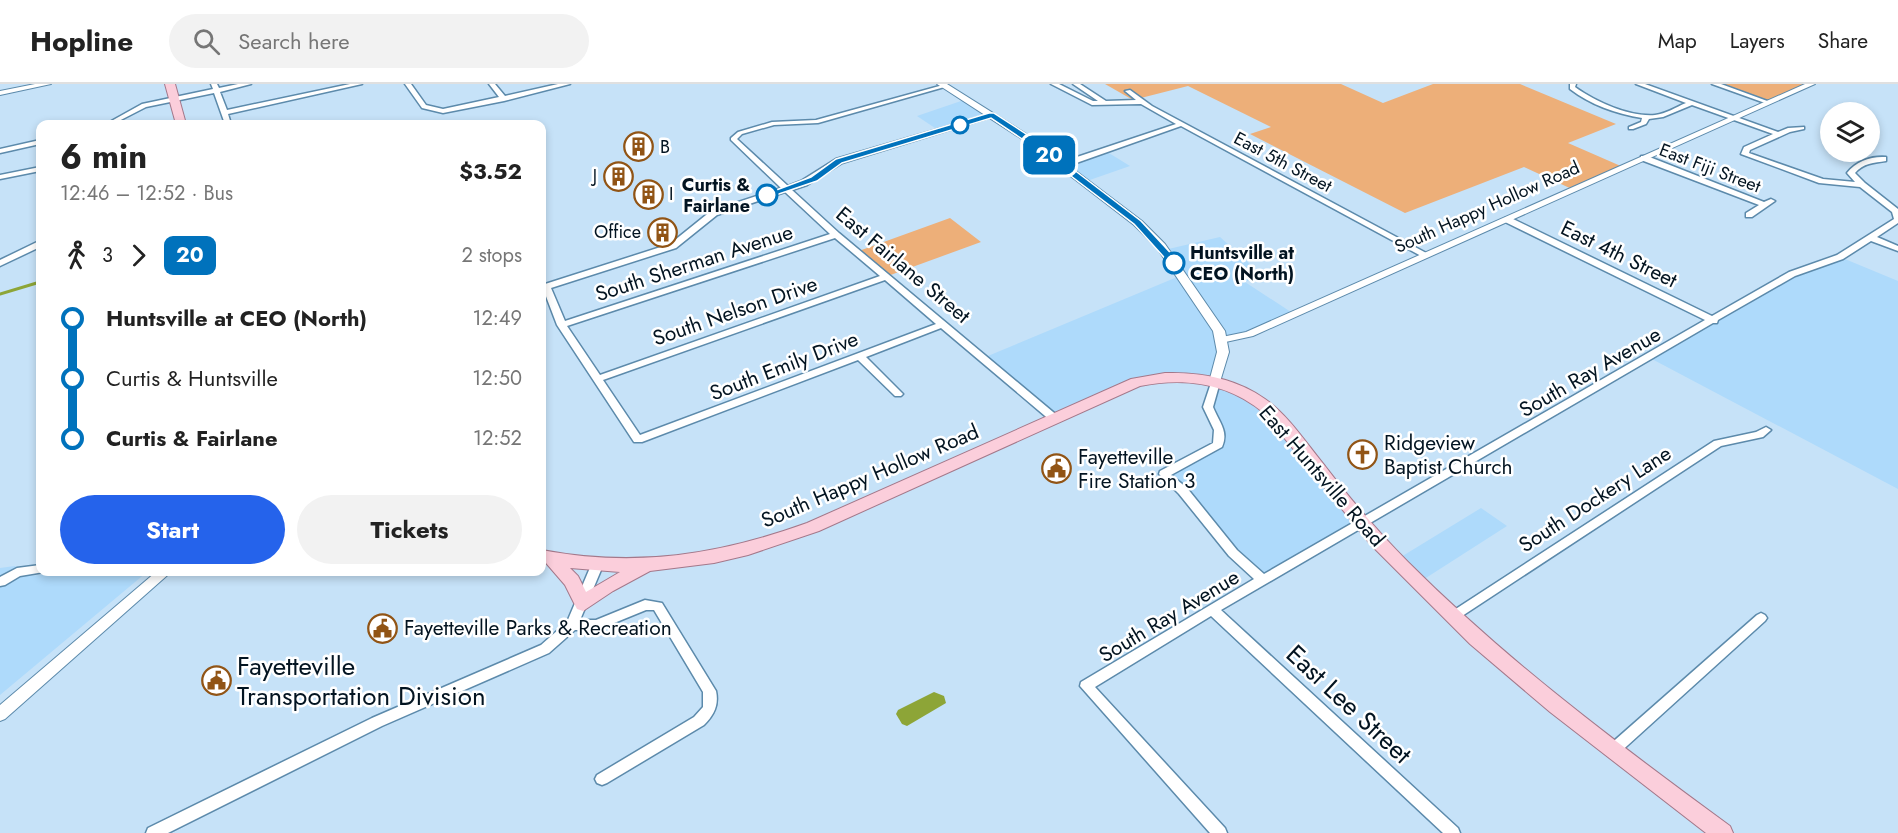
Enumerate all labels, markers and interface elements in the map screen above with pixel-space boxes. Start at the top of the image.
search box [169,14,589,68]
text: Hopline [30,21,133,62]
icon: search [190,25,223,58]
text: Search here [238,25,350,57]
text: Map [1658,26,1697,56]
text: Layers [1730,26,1785,56]
text: Share [1818,26,1868,56]
map controls [1820,102,1880,162]
button: layers [1820,102,1880,162]
unlabelled marker [951,116,969,134]
street label: East 5th Street [1229,125,1337,199]
building icon: B [623,131,655,163]
text: 6 min [60,133,147,180]
place label: B [660,134,670,160]
line badge: 20 [1022,136,1076,174]
street label: East Fiji Street [1656,137,1765,200]
text: 20 [1035,140,1063,170]
street label: South Happy Hollow Road [1390,154,1584,260]
text: $3.52 [459,155,522,187]
building icon: J [602,160,634,192]
place label: J [591,163,597,189]
place label: Curtis & Fairlane [682,172,750,219]
building icon: I [632,178,664,210]
text: 12:46 – 12:52 · Bus [60,179,233,208]
place label: I [669,181,673,207]
marker: Curtis & Fairlane [756,184,778,206]
street label: East Fairlane Street [829,200,977,330]
street label: East 4th Street [1556,213,1682,295]
building icon: Office [646,216,678,248]
street label: South Sherman Avenue [591,217,797,309]
place label: Office [594,219,641,245]
icon: walk [60,239,93,272]
icon: forward [122,239,155,272]
text: 20 [176,240,204,270]
place label: Huntsville at CEO (North) [1190,240,1294,287]
text: 3 [102,241,113,270]
text: 2 stops [461,241,522,270]
marker: Huntsville at CEO (North) [1163,252,1185,274]
street label: South Nelson Drive [649,269,821,353]
text: Huntsville at CEO (North) [106,302,367,334]
text: 12:49 [472,304,522,333]
street label: South Ray Avenue [1514,319,1667,425]
street label: South Emily Drive [705,324,863,408]
text: Curtis & Huntsville [106,362,278,394]
text: 12:50 [472,364,522,393]
street label: East Huntsville Road [1252,399,1392,553]
street label: South Happy Hollow Road [757,417,983,535]
text: Curtis & Fairlane [106,422,278,454]
text: 12:52 [473,424,522,453]
place label: Ridgeview Baptist Church [1384,428,1512,482]
street label: South Dockery Lane [1513,438,1677,560]
church icon: Ridgeview Baptist Church [1347,439,1379,471]
place label: Fayetteville Fire Station 3 [1078,442,1195,496]
public building icon: Fayetteville Fire Station 3 [1041,453,1073,485]
button: Start [60,495,285,564]
button: Tickets [297,495,522,564]
street label: South Ray Avenue [1093,562,1245,670]
public building icon: Fayetteville Parks & Recreation [367,612,399,644]
place label: Fayetteville Parks & Recreation [404,613,672,643]
street label: East Lee Street [1278,636,1421,773]
place label: Fayetteville Transportation Division [237,647,486,715]
public building icon: Fayetteville Transportation Division [200,665,232,697]

